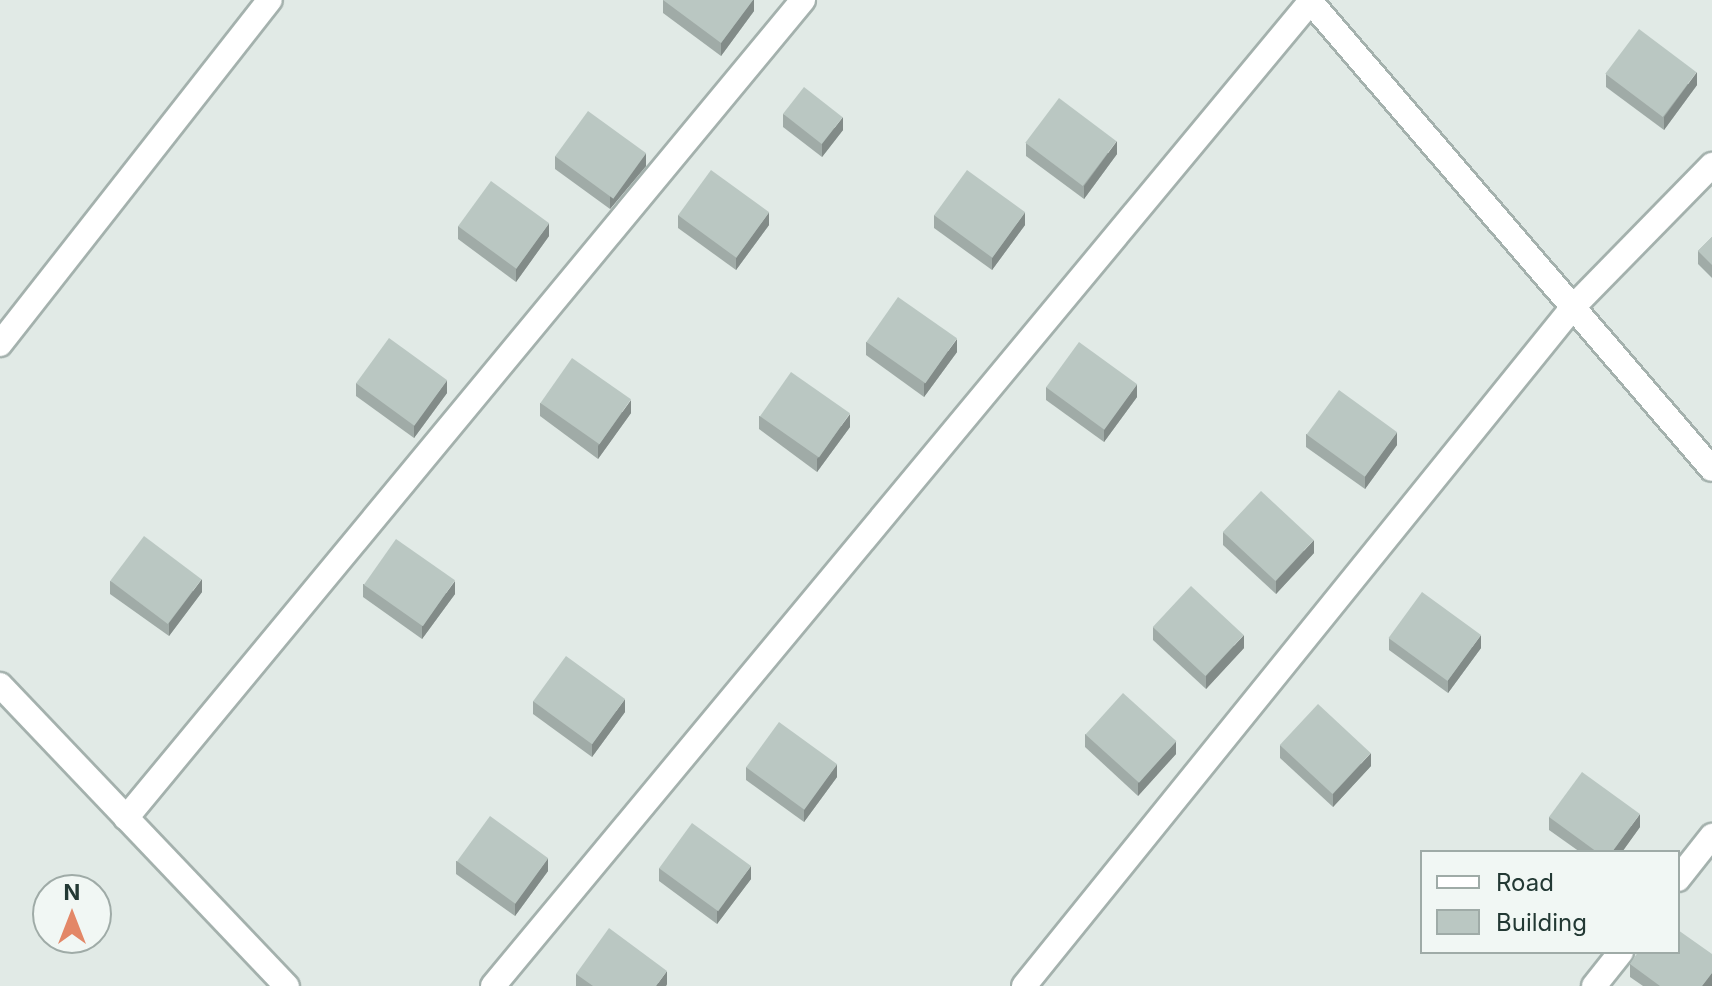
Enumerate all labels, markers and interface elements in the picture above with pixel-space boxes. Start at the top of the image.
legend [1420,850,1680,954]
text: Road [1496,868,1554,897]
north arrow [32,874,112,954]
text: N [64,879,80,905]
text: Building [1496,908,1587,937]

